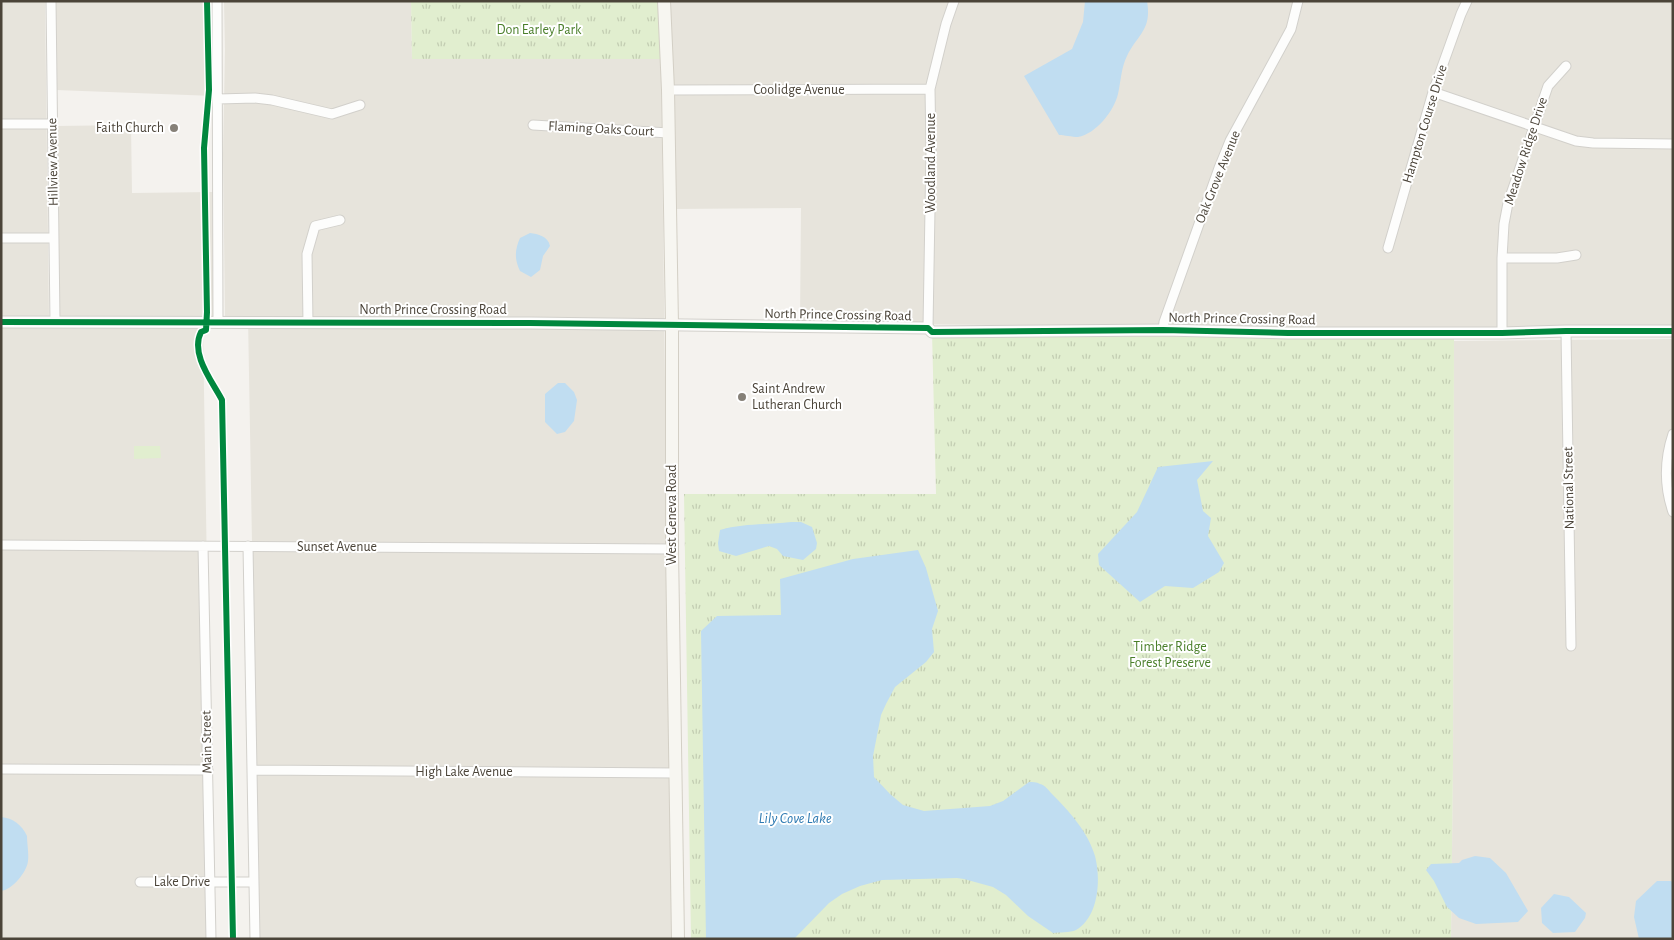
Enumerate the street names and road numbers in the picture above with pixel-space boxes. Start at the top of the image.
street label: Hampton Course Drive [1400,63,1450,185]
street label: Coolidge Avenue [753,83,845,97]
street label: Meadow Ridge Drive [1502,95,1550,207]
street label: Woodland Avenue [924,113,938,213]
street label: Hillview Avenue [45,118,61,206]
street label: Flaming Oaks Court [548,119,655,139]
street label: Oak Grove Avenue [1193,129,1243,225]
street label: North Prince Crossing Road [359,303,507,317]
street label: North Prince Crossing Road [764,307,912,323]
street label: North Prince Crossing Road [1168,311,1316,327]
street label: National Street [1561,446,1577,529]
street label: West Geneva Road [665,465,679,565]
street label: Sunset Avenue [297,540,377,554]
street label: Main Street [199,710,215,774]
street label: High Lake Avenue [415,765,513,779]
street label: Lake Drive [154,875,210,889]

